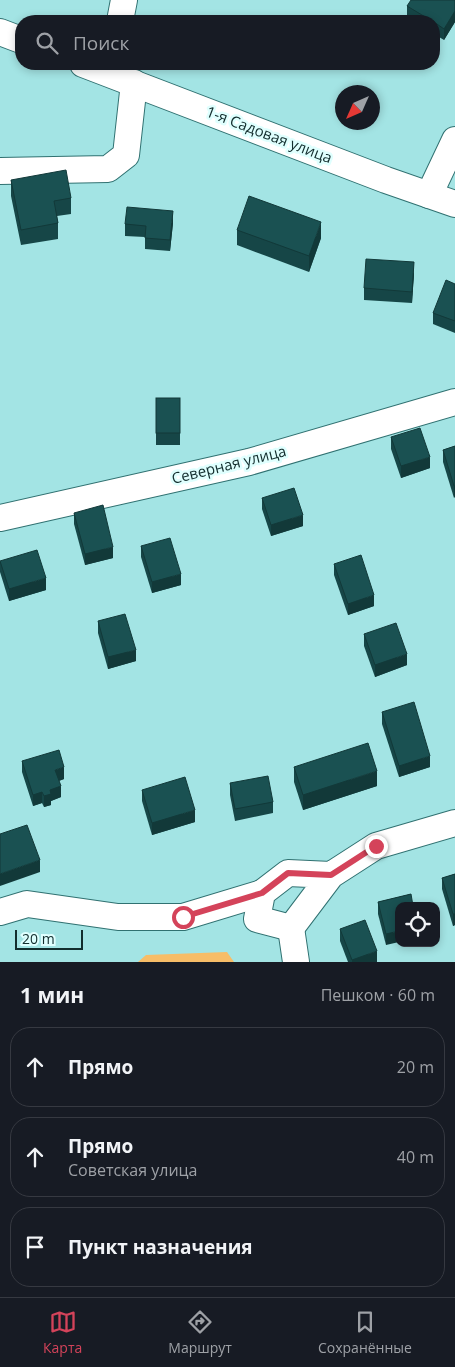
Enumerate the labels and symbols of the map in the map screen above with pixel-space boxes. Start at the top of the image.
north arrow [335,85,380,130]
street label: 1-я Садовая улица [203,101,335,167]
street label: Северная улица [169,440,288,488]
route end [365,835,388,858]
route start [172,906,195,929]
scale bar [15,927,82,950]

